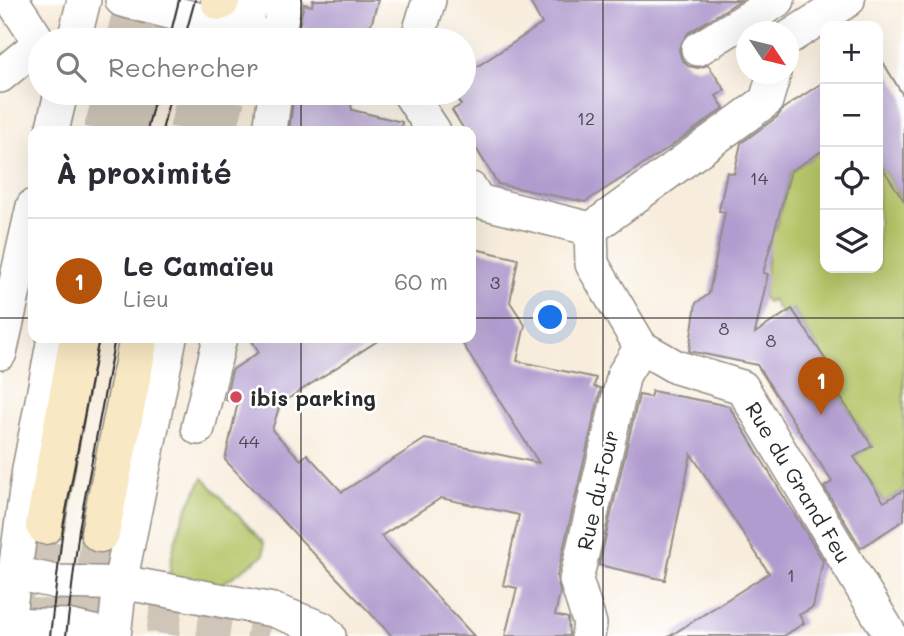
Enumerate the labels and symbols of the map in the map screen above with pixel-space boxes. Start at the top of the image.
north arrow [736,21,799,84]
house number: 12 [577,106,595,130]
house number: 14 [750,166,769,190]
house number: 3 [490,270,500,294]
your location [533,300,567,334]
house number: 8 [719,316,730,340]
house number: 8 [766,328,777,352]
pin: 1 [798,357,844,415]
place label: ibis parking [250,384,376,411]
marker: ibis parking [228,389,244,405]
street label: Rue du Grand Feu [740,396,858,568]
street label: Rue du Four [570,427,624,553]
house number: 44 [238,429,260,453]
house number: 1 [787,563,795,587]

